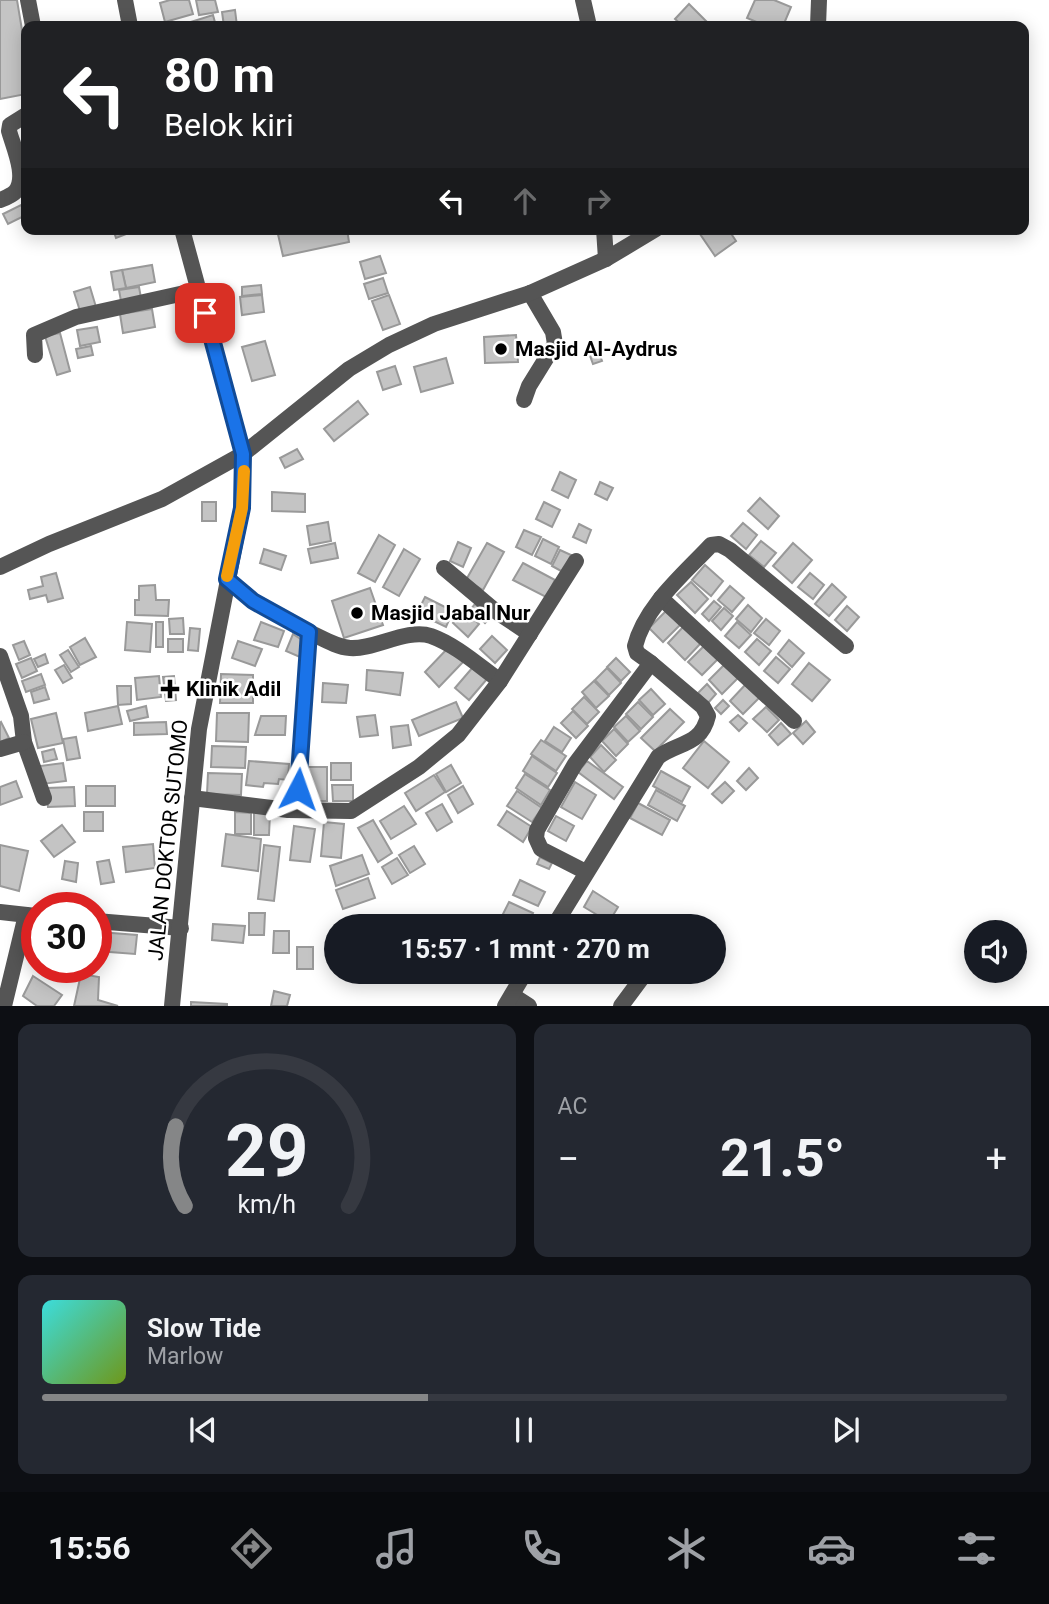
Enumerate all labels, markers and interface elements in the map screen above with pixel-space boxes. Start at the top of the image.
text: 80 m [164,47,275,104]
icon: left [49,49,140,140]
text: Belok kiri [164,106,294,144]
icon: left [433,182,471,220]
icon: ahead [506,182,544,220]
icon: right [579,182,617,220]
pin [175,283,235,343]
icon: arrive [186,294,224,332]
place label: Masjid Al-Aydrus [515,337,678,361]
marker: Masjid Al-Aydrus [493,341,509,357]
place label: Masjid Jabal Nur [371,601,531,625]
marker: Masjid Jabal Nur [349,605,365,621]
place label: Klinik Adil [186,677,281,701]
marker: Klinik Adil [160,679,180,699]
street label: JALAN DOKTOR SUTOMO [143,718,193,962]
position arrow [261,752,335,826]
speed limit sign: 30 [21,892,112,983]
map controls [964,920,1027,983]
button: sound [964,920,1027,983]
text: 15:57 · 1 mnt · 270 m [400,934,650,964]
text: AC [558,1093,587,1120]
text: 29 [225,1109,309,1195]
text: 21.5° [720,1128,845,1189]
text: − [558,1137,579,1181]
text: + [985,1137,1007,1181]
text: km/h [237,1190,296,1219]
text: Slow Tide [147,1313,261,1343]
text: Marlow [147,1343,223,1370]
icon: previous [184,1411,222,1449]
icon: pause [505,1411,543,1449]
icon: next [827,1411,865,1449]
icon: directions [227,1524,276,1573]
icon: music [372,1524,421,1573]
icon: phone [517,1524,566,1573]
icon: climate [662,1524,711,1573]
icon: car [807,1524,856,1573]
icon: filters [952,1524,1001,1573]
text: 15:56 [48,1529,130,1567]

